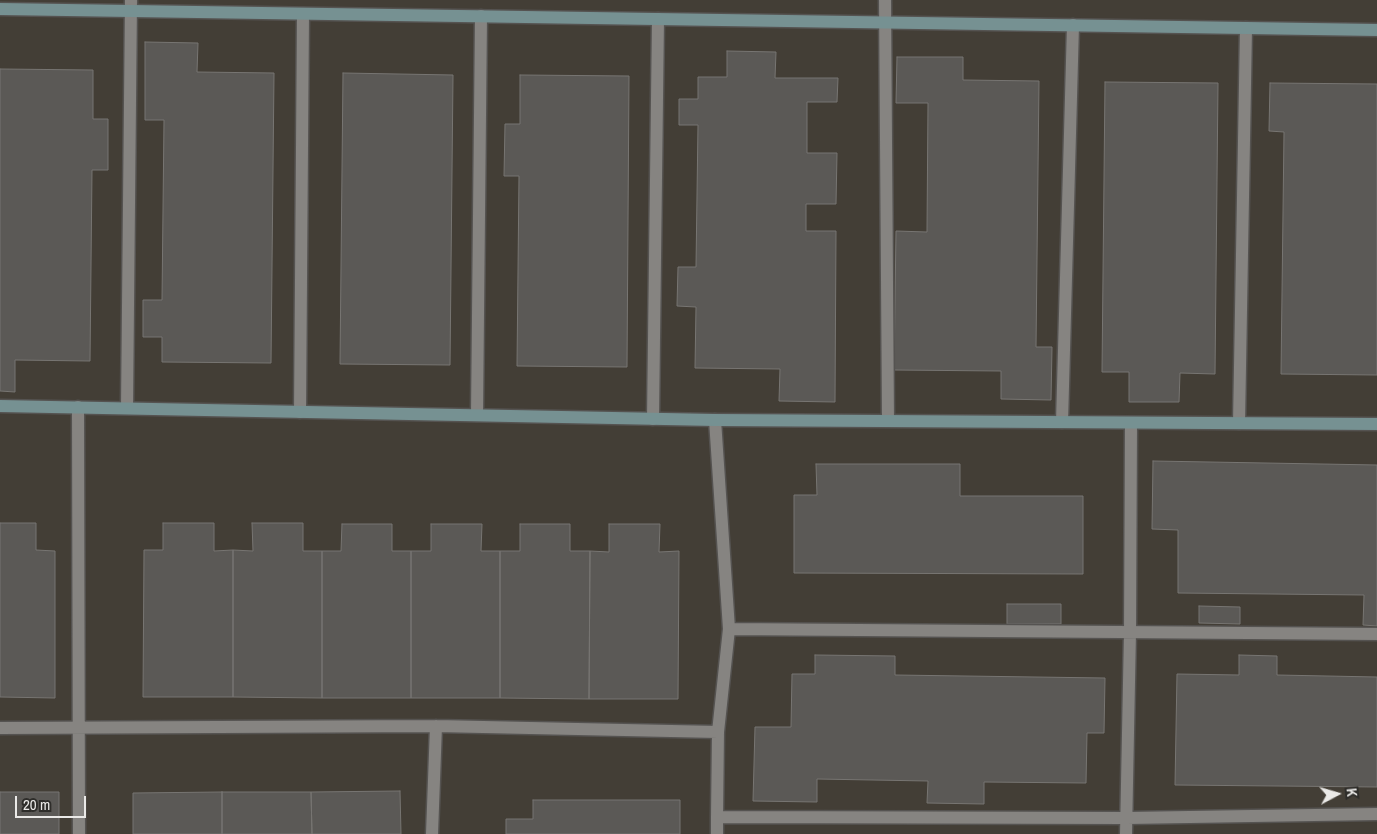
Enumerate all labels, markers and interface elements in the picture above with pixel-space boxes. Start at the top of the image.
north arrow [1312,769,1362,819]
scale bar [18,786,89,818]
text: K [1343,787,1361,797]
text: 20 m [23,794,50,815]

